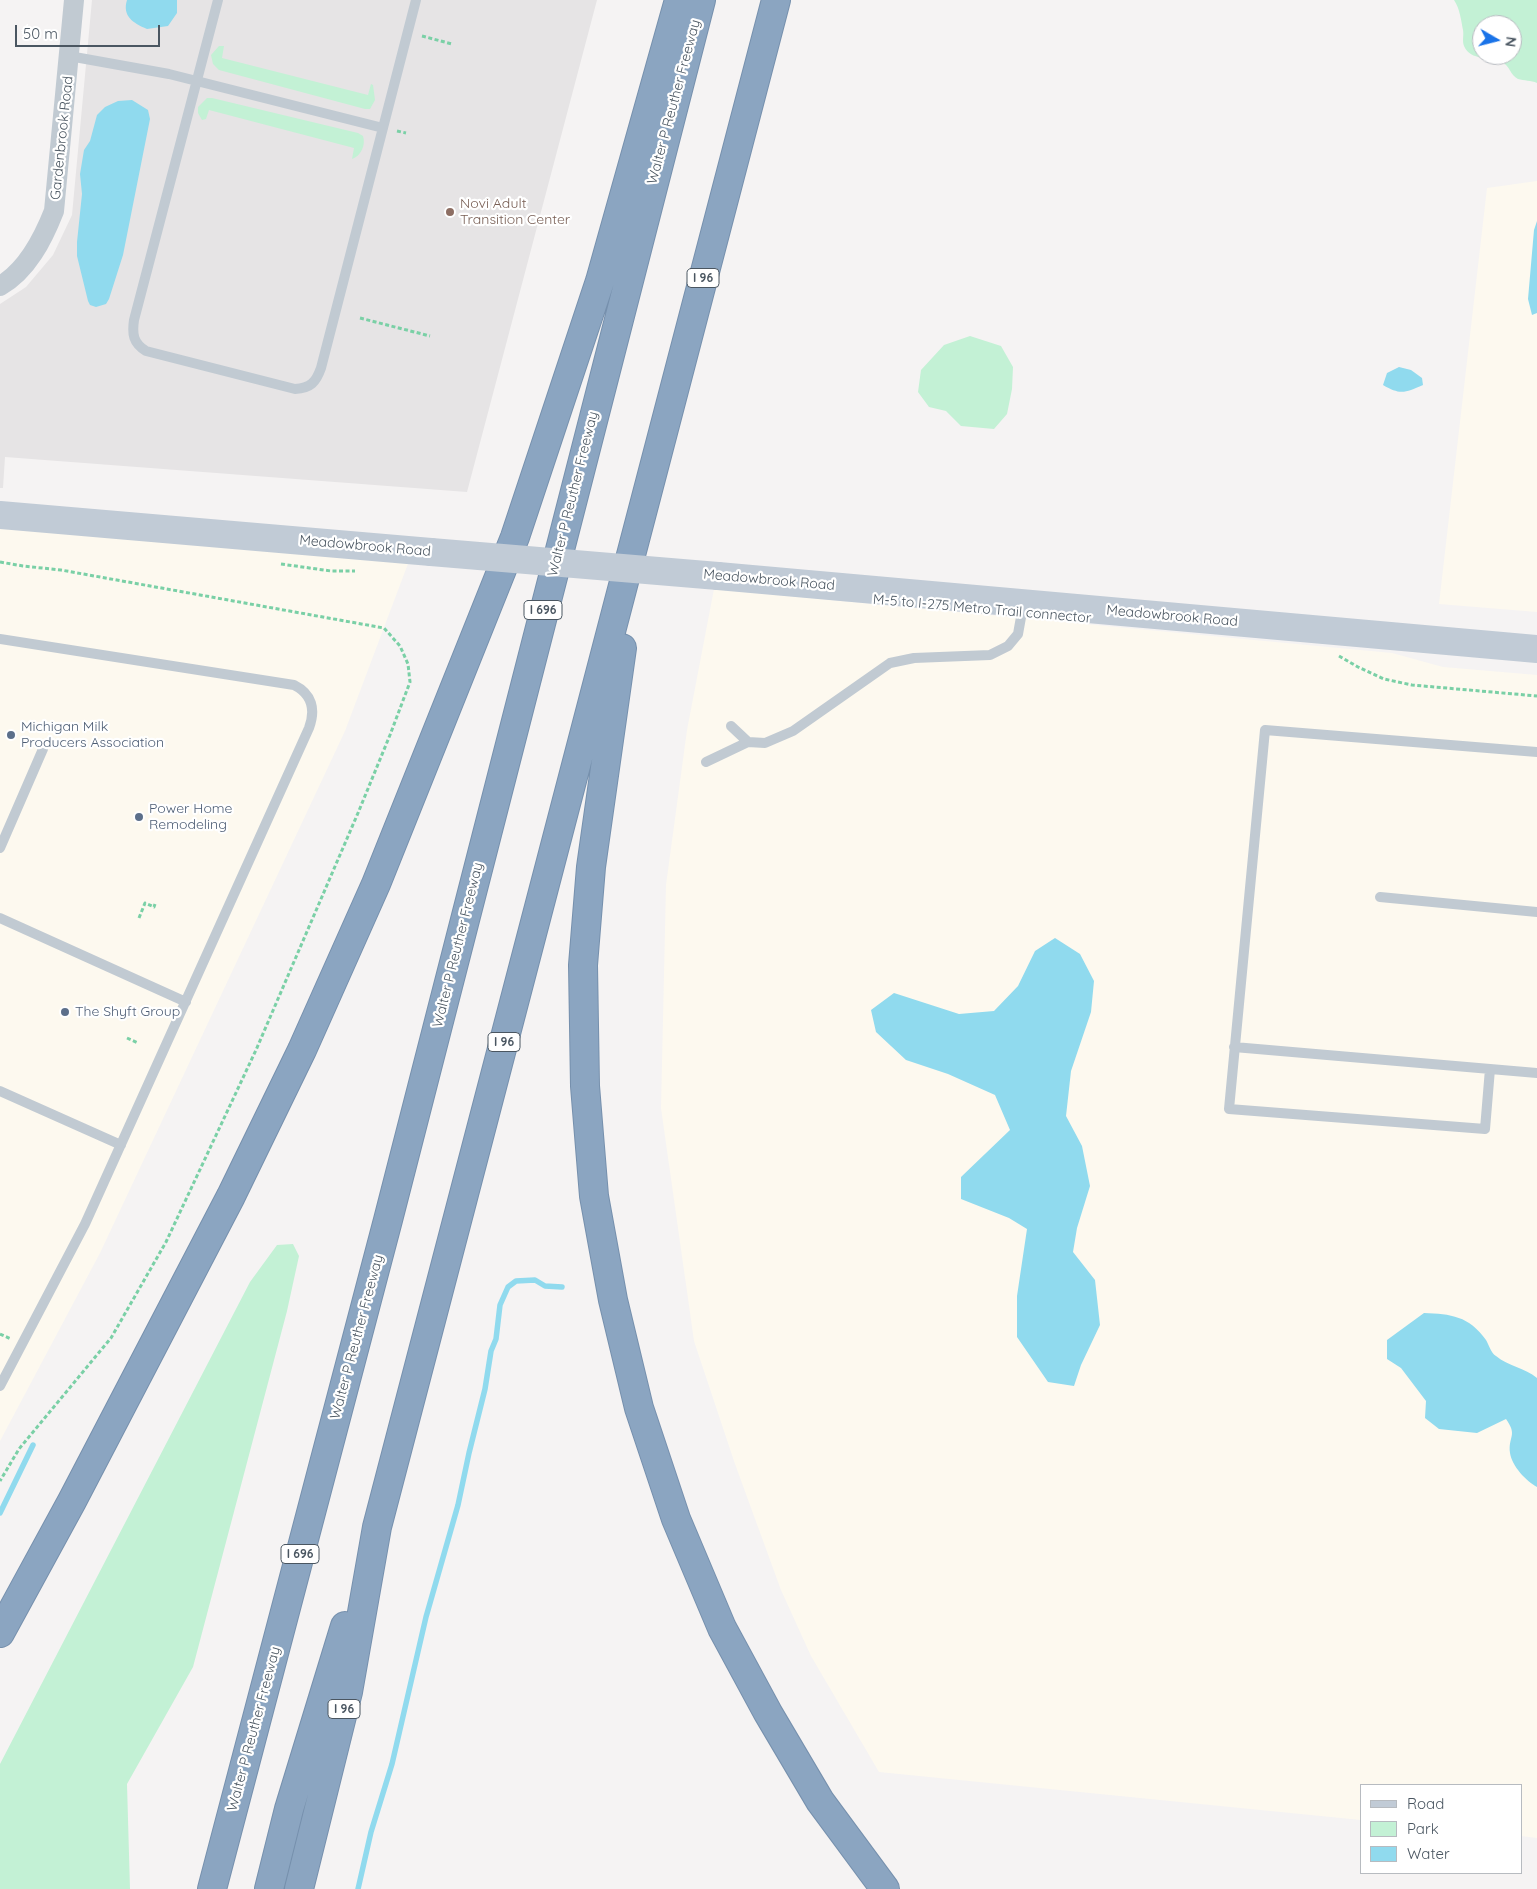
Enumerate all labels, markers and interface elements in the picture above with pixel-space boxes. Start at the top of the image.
scale bar [18,15,162,47]
north arrow [1472,15,1522,65]
street label: Walter P Reuther Freeway [644,18,704,186]
text: 50 m [23,24,58,43]
text: N [1501,36,1520,48]
street label: Gardenbrook Road [47,75,77,201]
place label: Novi Adult Transition Center [460,196,570,228]
marker: Novi Adult Transition Center [444,206,456,218]
road number: I 96 [687,268,719,288]
street label: Walter P Reuther Freeway [544,410,602,578]
street label: Meadowbrook Road [299,532,431,560]
street label: Meadowbrook Road [703,566,835,594]
street label: M-5 to I-275 Metro Trail connector [872,591,1092,627]
road number: I 696 [524,600,562,620]
street label: Meadowbrook Road [1106,602,1238,630]
place label: Michigan Milk Producers Association [21,719,164,752]
marker: Michigan Milk Producers Association [5,729,17,741]
place label: Power Home Remodeling [149,801,233,834]
marker: Power Home Remodeling [133,811,145,823]
street label: Walter P Reuther Freeway [429,861,487,1029]
place label: The Shyft Group [75,1004,180,1020]
marker: The Shyft Group [59,1006,71,1018]
road number: I 96 [488,1032,520,1052]
street label: Walter P Reuther Freeway [327,1253,387,1421]
road number: I 696 [281,1545,319,1564]
street label: Walter P Reuther Freeway [224,1645,284,1813]
road number: I 96 [328,1700,360,1718]
legend [1360,1784,1522,1874]
text: Road [1407,1794,1444,1813]
text: Park [1407,1819,1439,1838]
text: Water [1407,1844,1450,1863]

